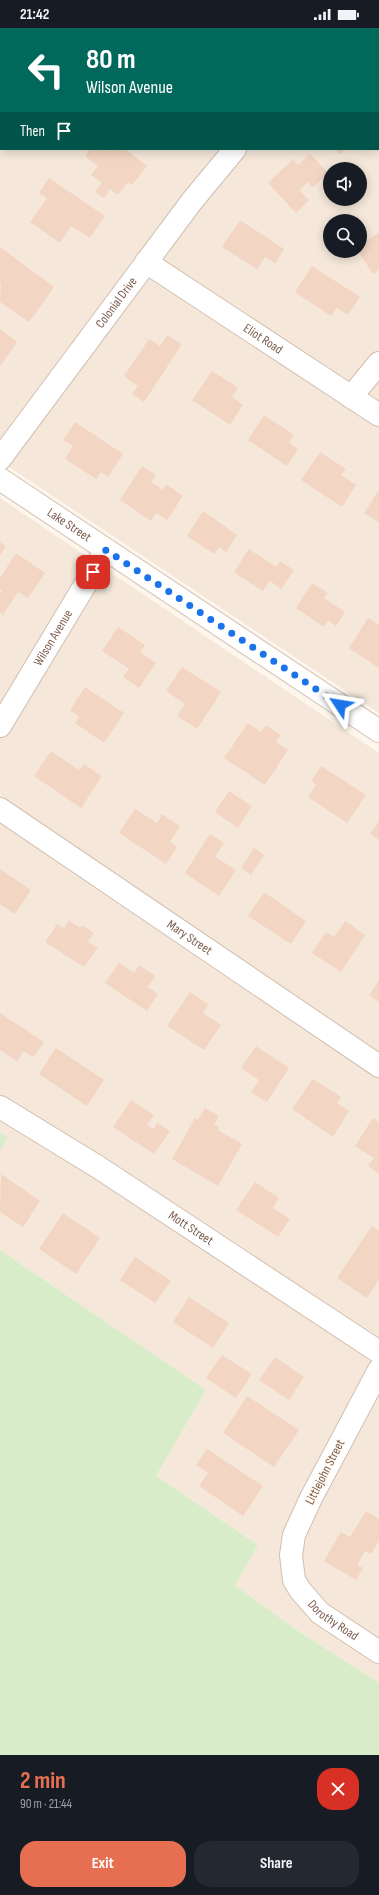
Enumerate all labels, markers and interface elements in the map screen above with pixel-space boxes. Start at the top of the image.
text: 21:42 [20,5,49,24]
text: 80 m [86,43,135,76]
icon: left [20,44,72,96]
text: Wilson Avenue [86,77,173,98]
icon: arrive [53,120,75,142]
text: Then [20,122,45,141]
map controls [323,162,367,258]
button: sound [323,162,367,206]
button: search [323,214,367,258]
street label: Colonial Drive [92,274,141,331]
street label: Eliot Road [240,320,286,358]
street label: Lake Street [44,505,94,545]
pin [76,555,110,589]
icon: arrive [82,561,104,583]
street label: Wilson Avenue [30,607,76,669]
position arrow [319,684,361,726]
street label: Mary Street [164,917,215,959]
street label: Mott Street [165,1207,216,1249]
street label: Littlejohn Street [302,1437,348,1507]
street label: Dorothy Road [304,1597,361,1644]
text: 2 min [20,1766,66,1795]
button: close [317,1768,359,1810]
text: 90 m · 21:44 [20,1796,72,1812]
button: Exit [20,1841,186,1887]
button: Share [194,1841,359,1887]

